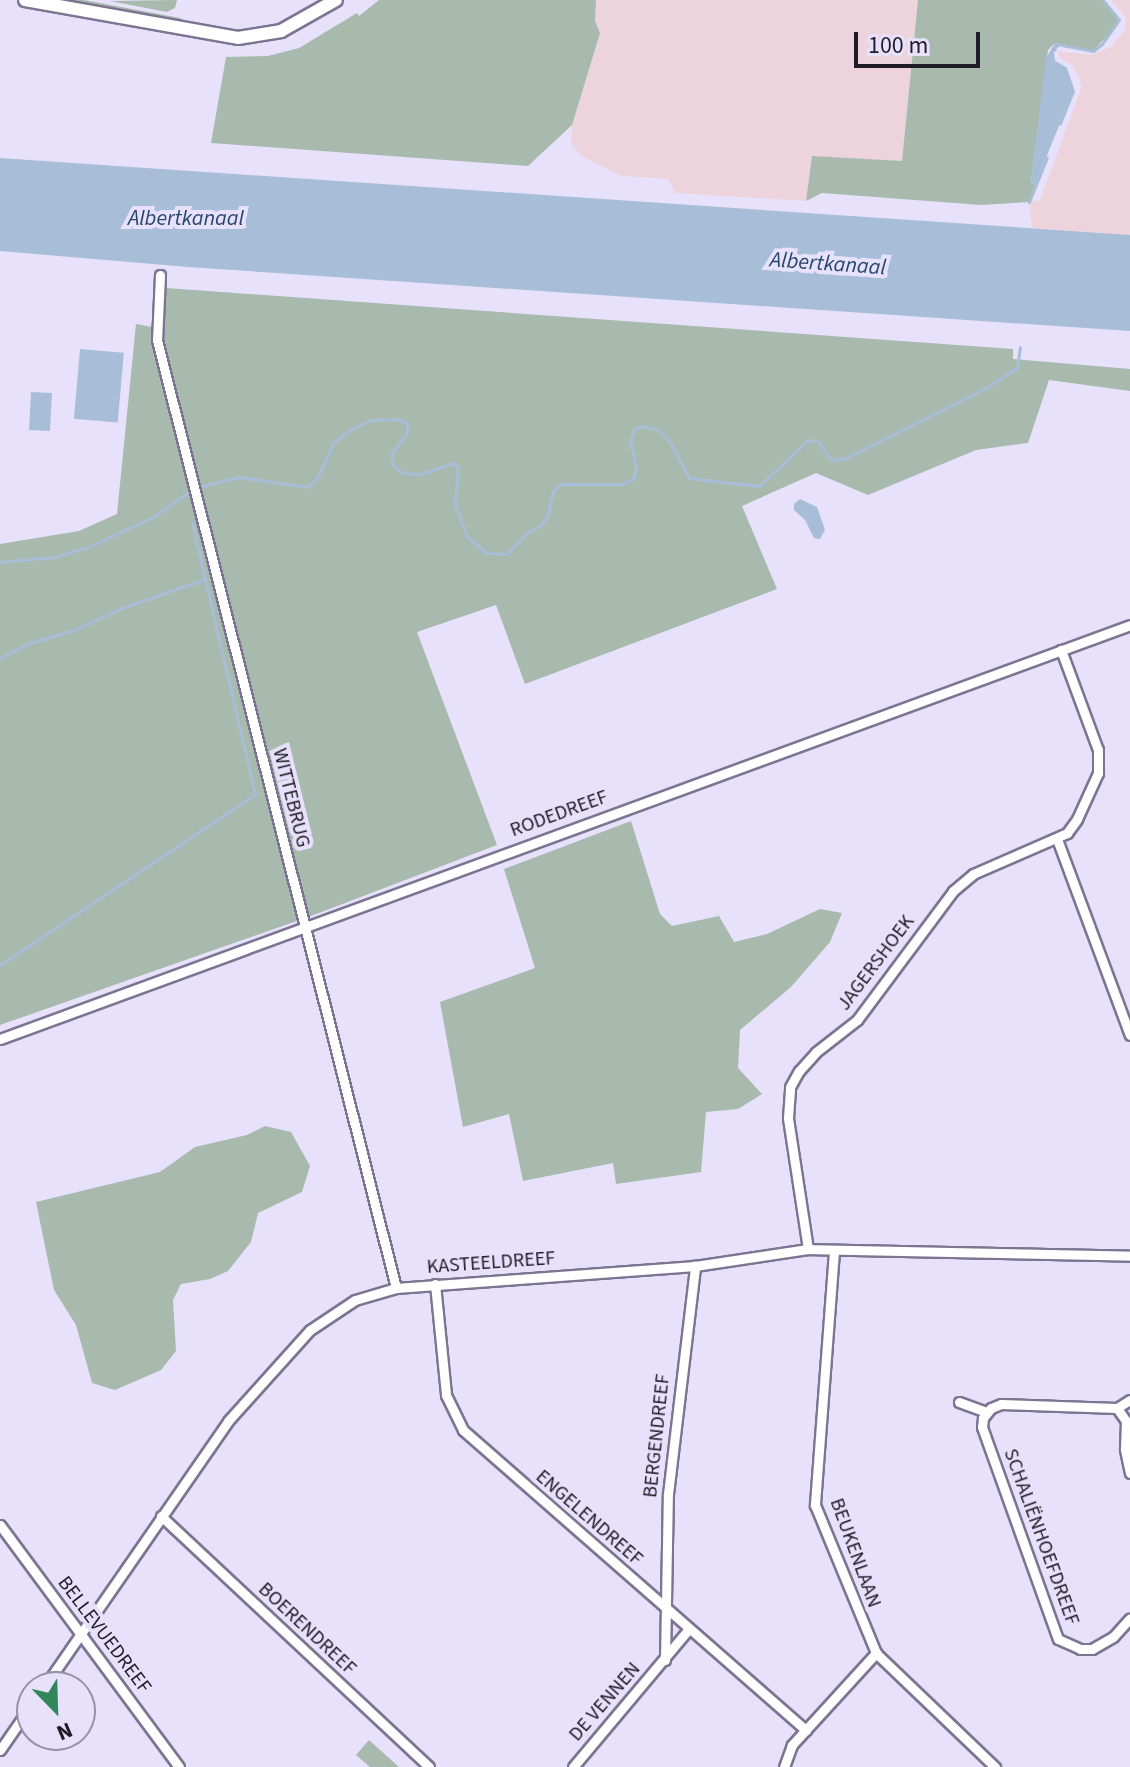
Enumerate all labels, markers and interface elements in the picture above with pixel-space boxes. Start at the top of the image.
scale bar [858,16,984,66]
text: 100 m [868,28,928,63]
water label: Albertkanaal [128,206,244,232]
water label: Albertkanaal [769,247,887,281]
street label: WITTEBRUG [267,746,315,850]
street label: RODEDREEF [507,785,611,843]
street label: JAGERSHOEK [832,911,920,1015]
street label: KASTEELDREEF [426,1247,556,1279]
street label: BERGENDREEF [639,1373,675,1499]
street label: SCHALIËNHOEFDREEF [998,1446,1084,1628]
street label: ENGELENDREEF [530,1465,648,1571]
street label: BEUKENLAAN [824,1495,886,1611]
street label: BELLEVUEDREEF [52,1572,156,1698]
street label: BOERENDREEF [253,1578,361,1680]
street label: DE VENNEN [564,1658,646,1746]
north arrow [16,1671,96,1751]
text: N [52,1714,78,1749]

